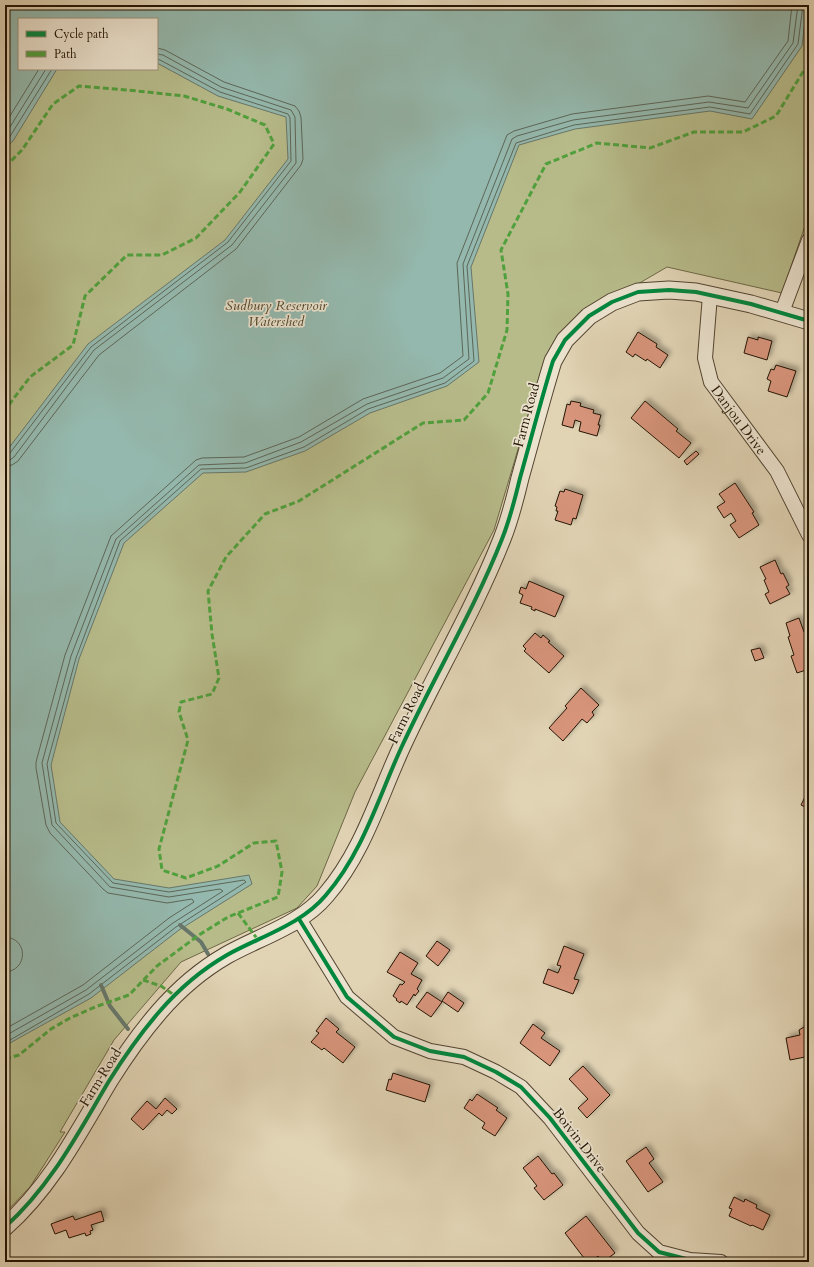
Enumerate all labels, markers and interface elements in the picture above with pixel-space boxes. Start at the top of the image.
legend [18,18,158,70]
text: Cycle path [54,26,109,42]
text: Path [54,46,77,62]
park label: Sudbury Reservoir Watershed [225,296,327,331]
street label: Farm Road [509,381,544,449]
street label: Danjou Drive [707,381,771,459]
street label: Farm Road [384,679,430,747]
street label: Farm Road [75,1044,126,1110]
street label: Boivin Drive [548,1104,611,1177]

